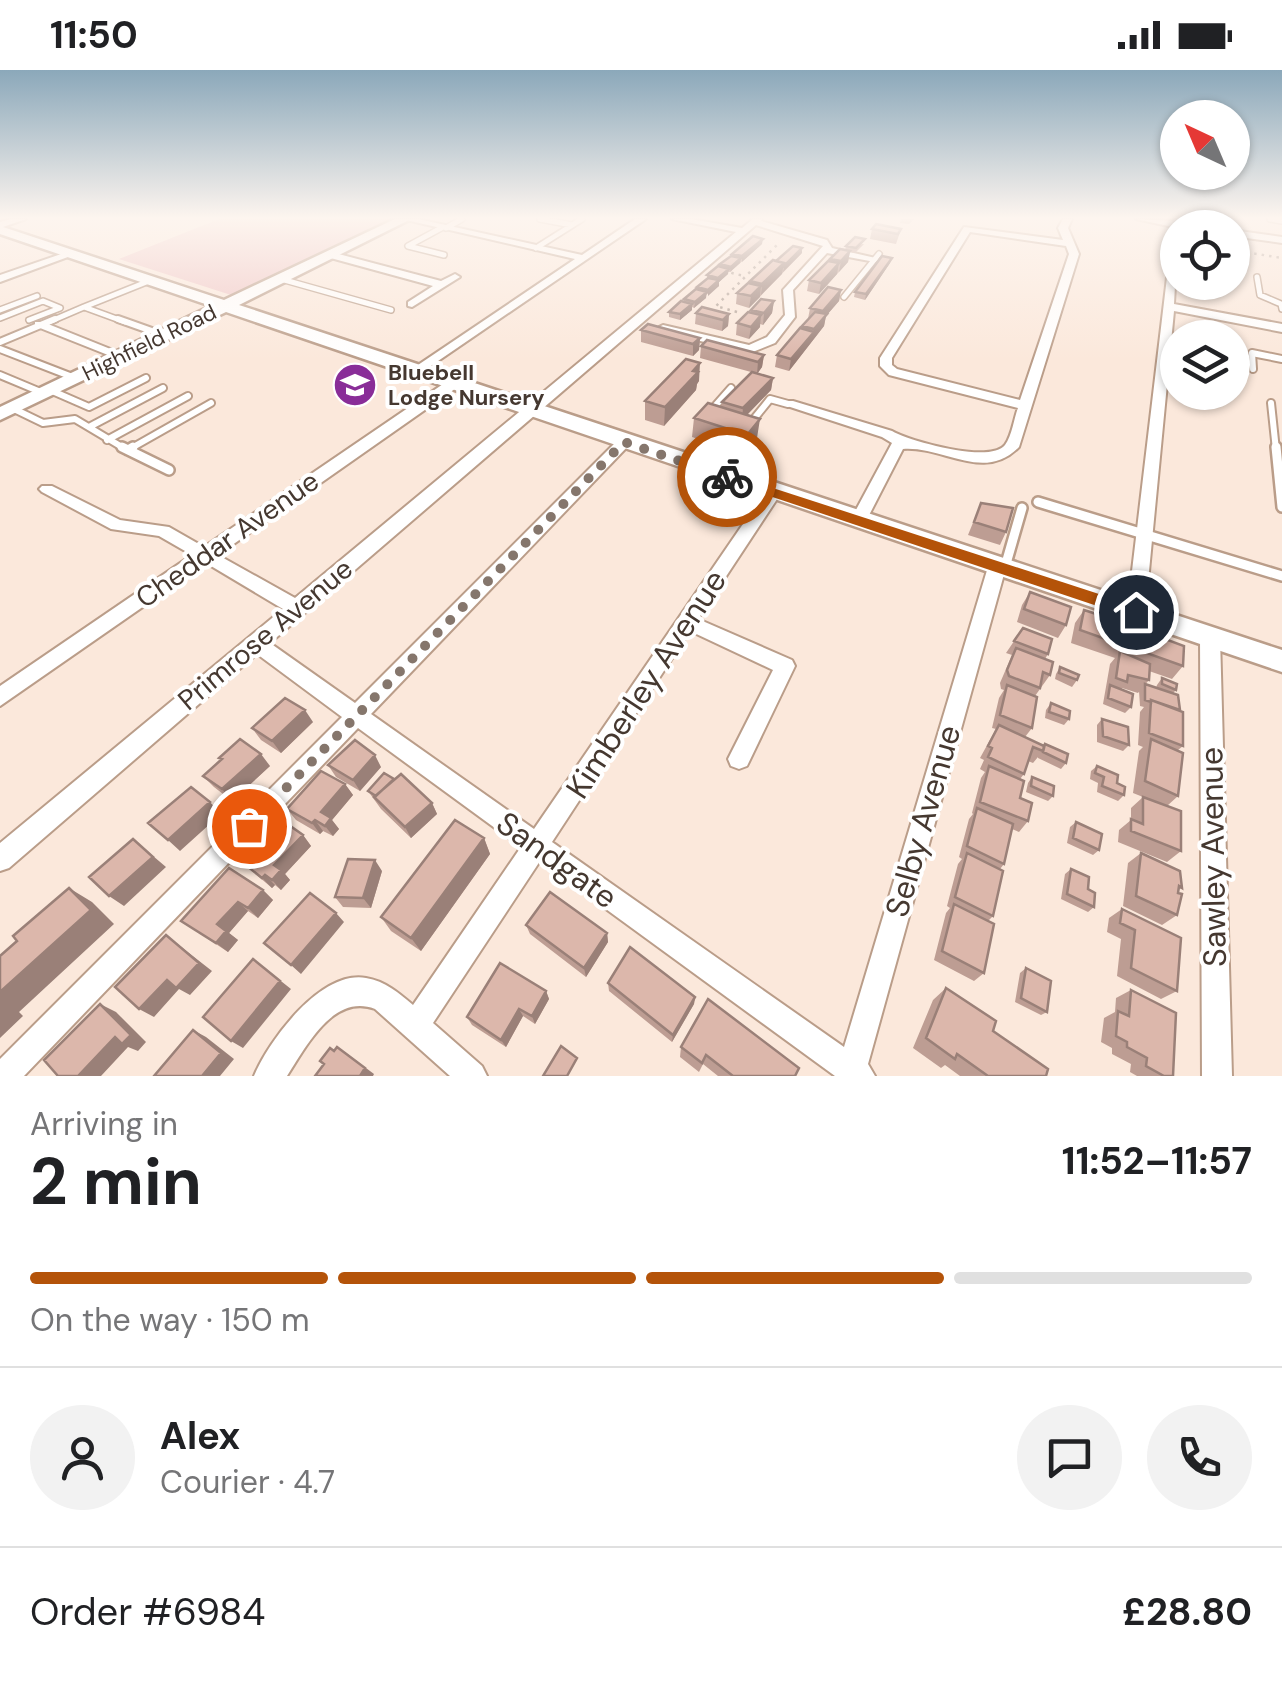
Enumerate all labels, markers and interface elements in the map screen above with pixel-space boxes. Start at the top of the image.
text: 11:50 [50,10,138,60]
north arrow [1160,100,1250,190]
map controls [1160,100,1250,410]
button: locate [1160,210,1250,300]
street label: Highfield Road [77,297,221,387]
button: layers [1160,320,1250,410]
place label: Bluebell Lodge Nursery [388,358,545,412]
school or university icon: Bluebell Lodge Nursery [332,362,378,408]
courier [677,427,777,527]
icon: bike [700,450,755,505]
street label: Cheddar Avenue [128,462,326,616]
street label: Primrose Avenue [170,550,360,718]
street label: Kimberley Avenue [556,562,736,806]
pin [1094,570,1179,655]
icon: home [1109,585,1164,640]
street label: Selby Avenue [876,720,970,922]
street label: Sawley Avenue [1190,747,1236,967]
pin [207,784,292,869]
icon: bag [222,799,277,854]
street label: Sandgate [488,802,626,918]
text: Arriving in [30,1103,178,1145]
text: 11:52–11:57 [1062,1136,1252,1186]
text: 2 min [30,1140,202,1224]
text: On the way · 150 m [30,1299,310,1341]
button: person [30,1405,135,1510]
button: chat [1017,1405,1122,1510]
button: phone [1147,1405,1252,1510]
text: Alex [160,1411,240,1461]
text: Courier · 4.7 [160,1461,335,1503]
text: Order #6984 [30,1587,265,1637]
text: £28.80 [1122,1587,1252,1637]

